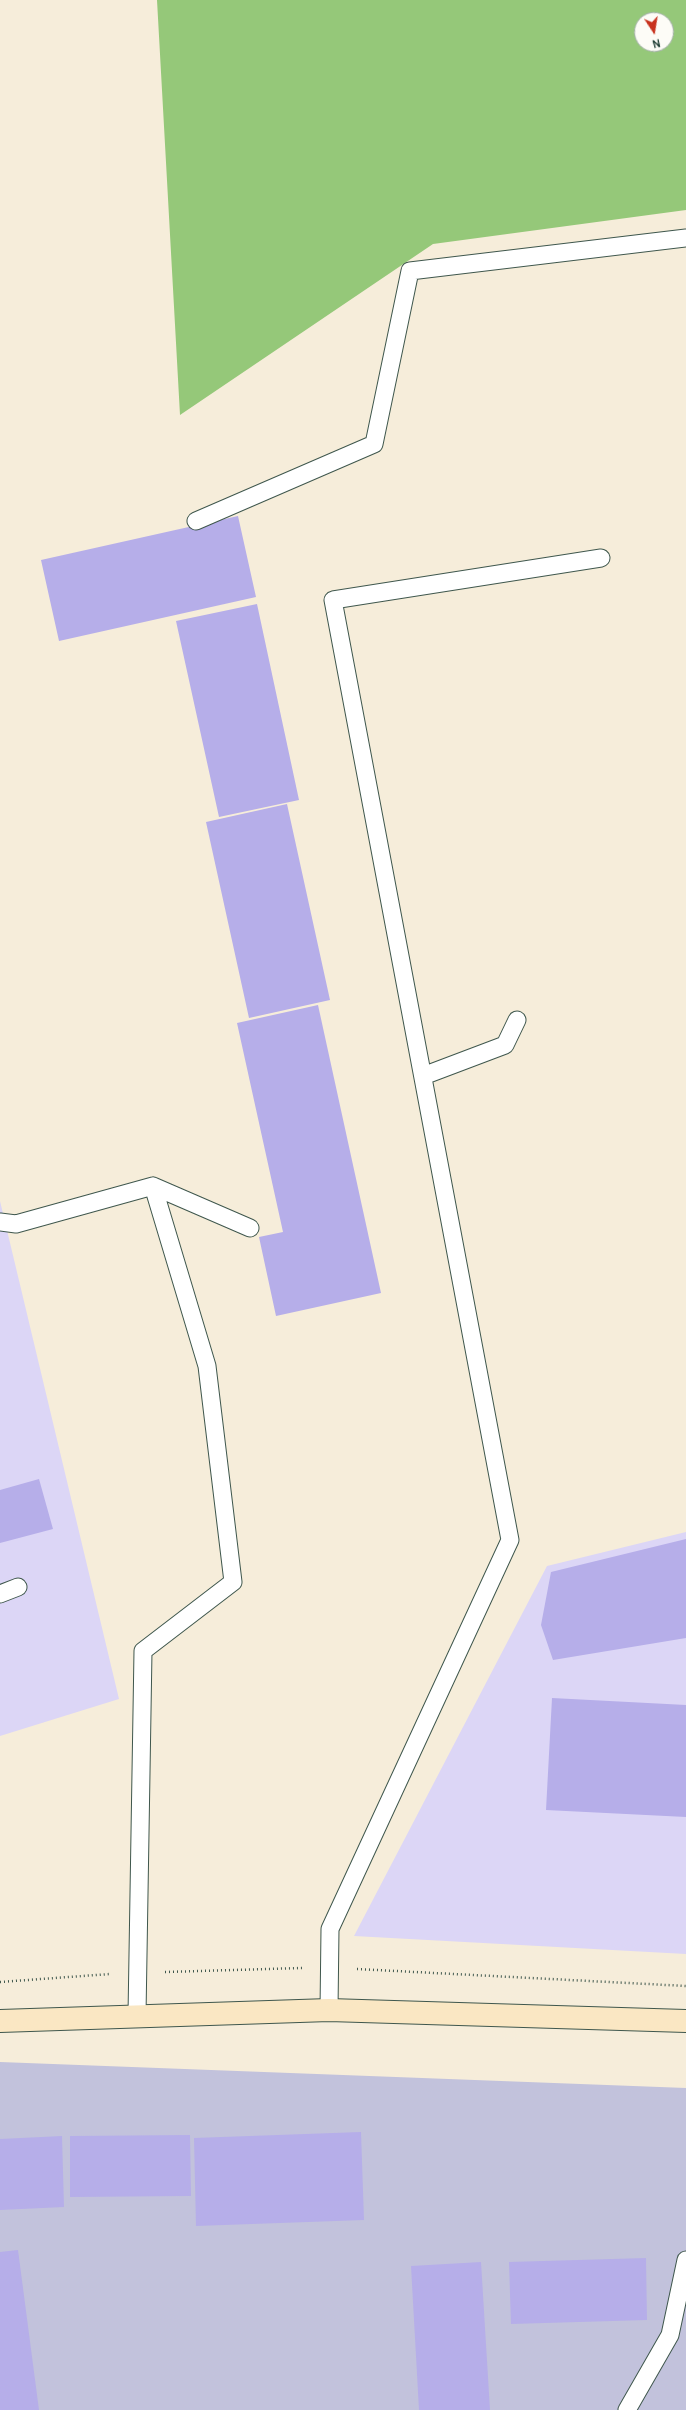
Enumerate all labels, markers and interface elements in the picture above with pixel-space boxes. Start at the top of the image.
north arrow [634,12,674,52]
text: N [651,36,661,50]

